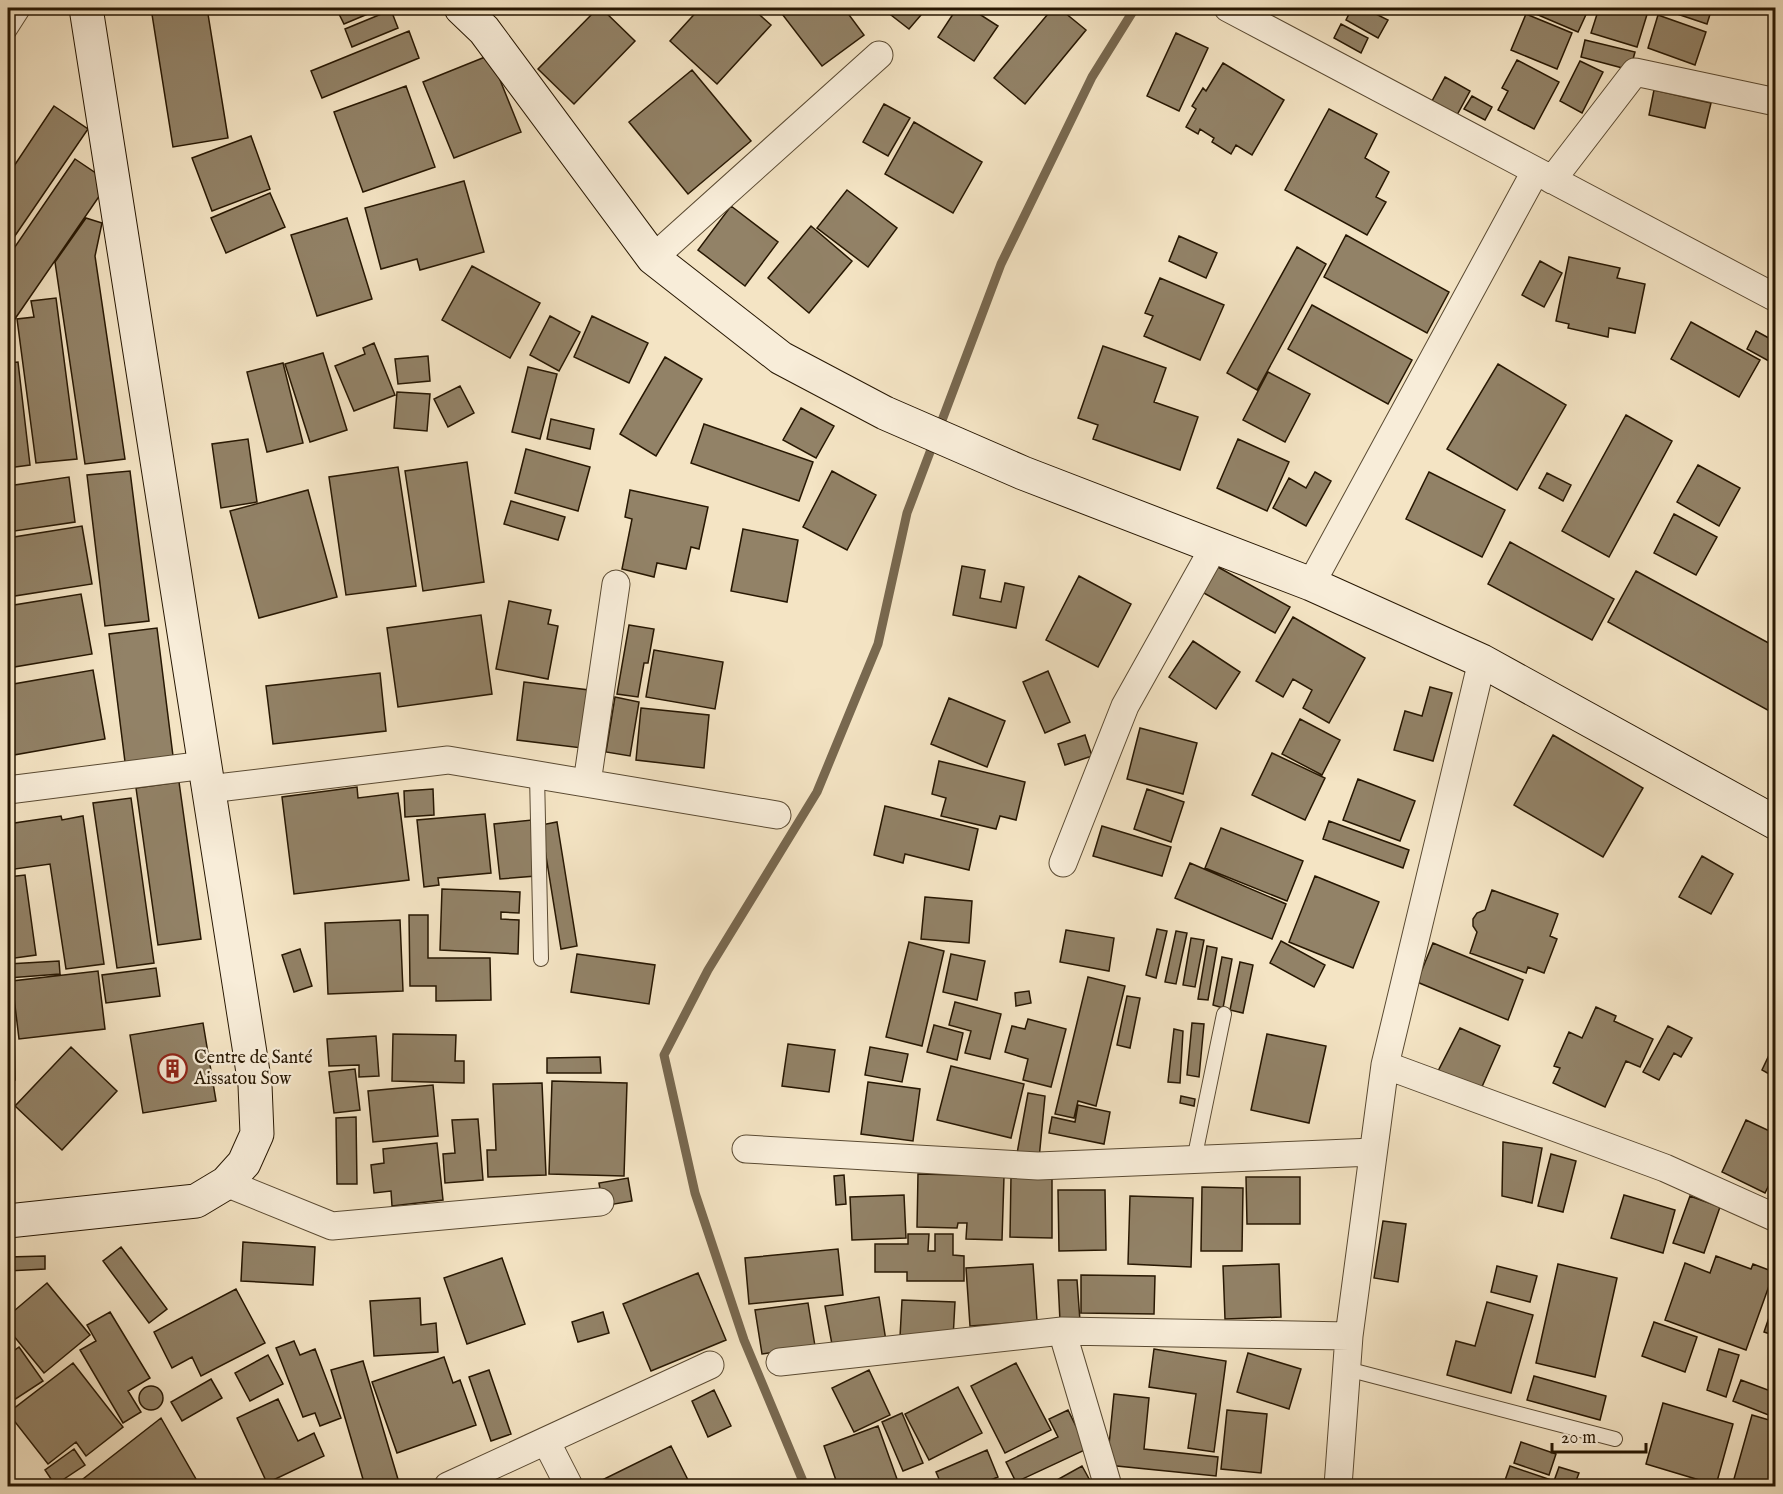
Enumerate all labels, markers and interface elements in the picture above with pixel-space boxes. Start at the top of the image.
place label: Centre de Santé Aissatou Sow [193,1047,312,1091]
building icon: Centre de Santé Aissatou Sow [157,1052,189,1084]
scale bar [1552,1416,1646,1454]
text: 20 m [1561,1427,1596,1450]

